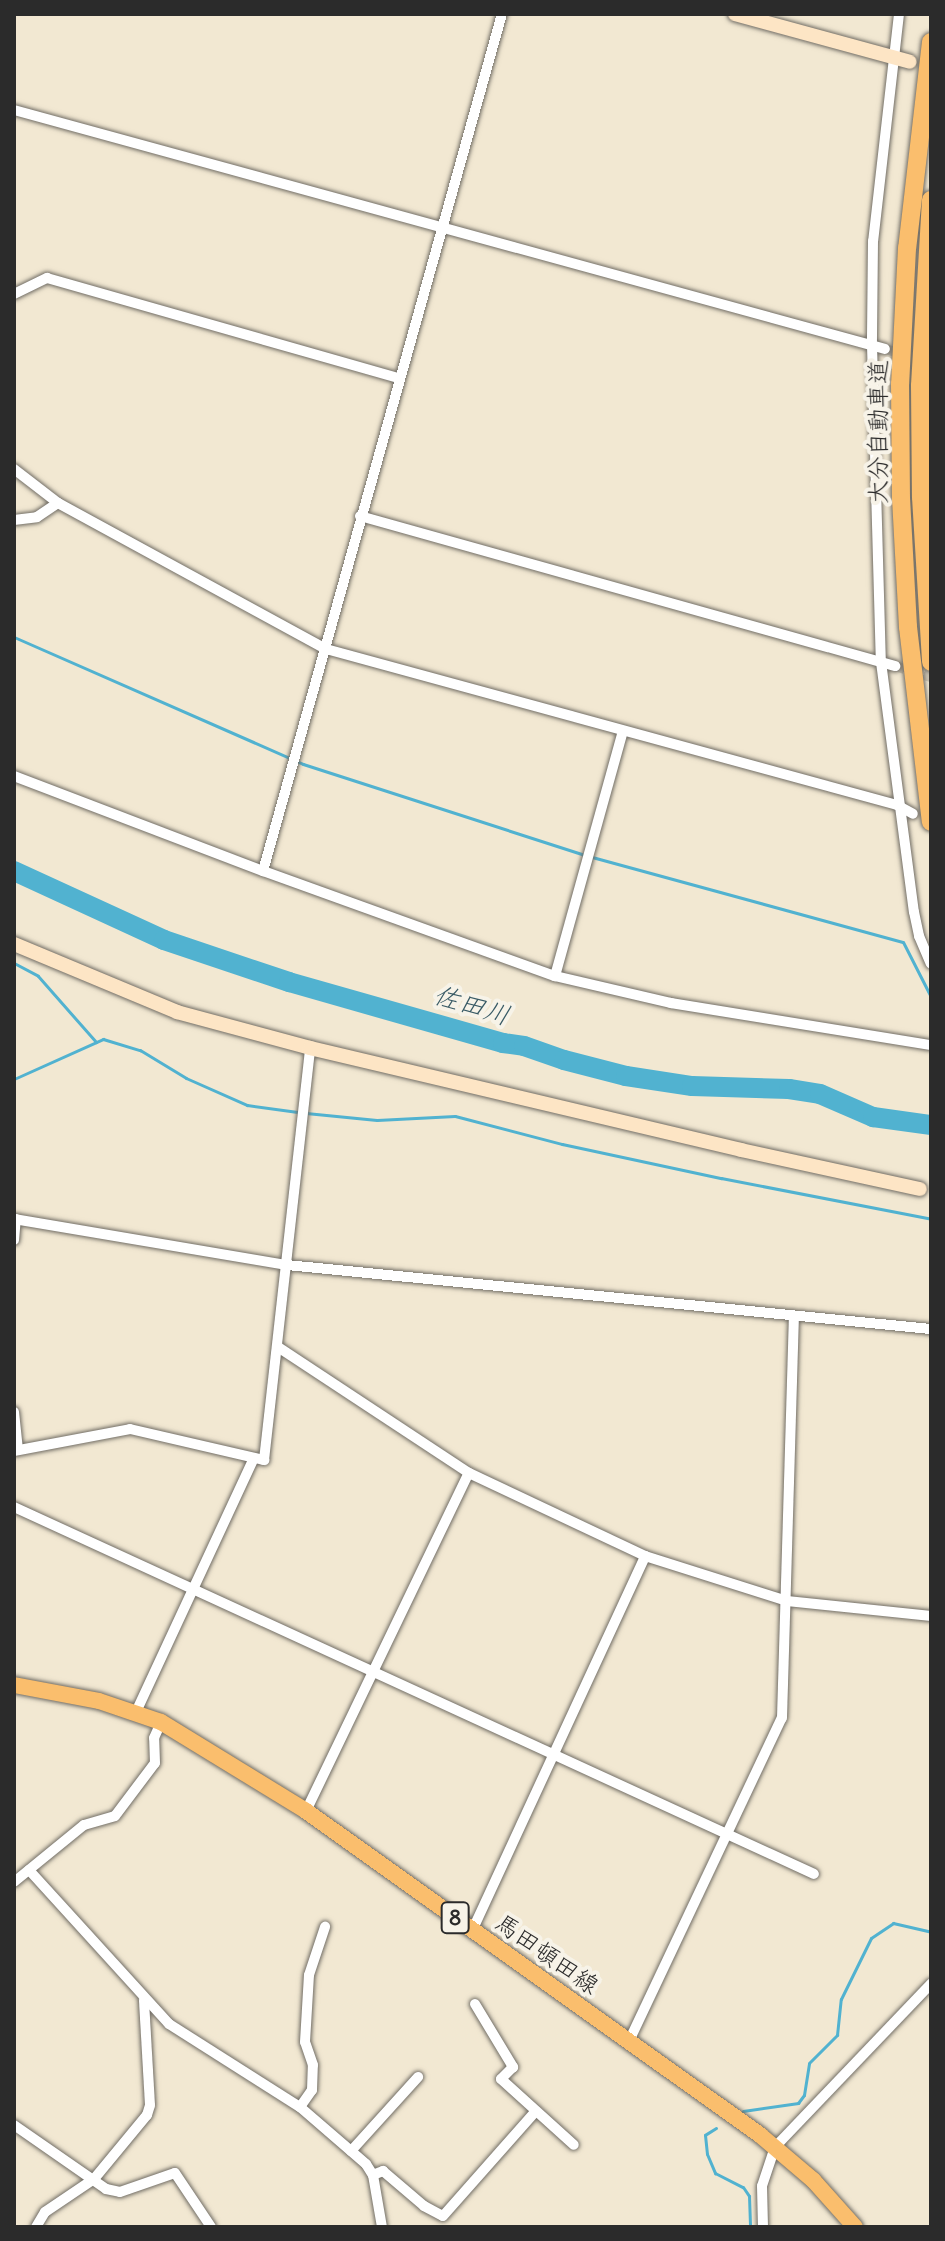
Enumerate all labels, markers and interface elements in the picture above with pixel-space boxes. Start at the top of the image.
street label: 大分自動車道 [864,360,892,504]
water label: 佐田川 [430,979,514,1031]
road number: 8 [439,1900,471,1936]
street label: 馬田頓田線 [490,1908,604,2000]

